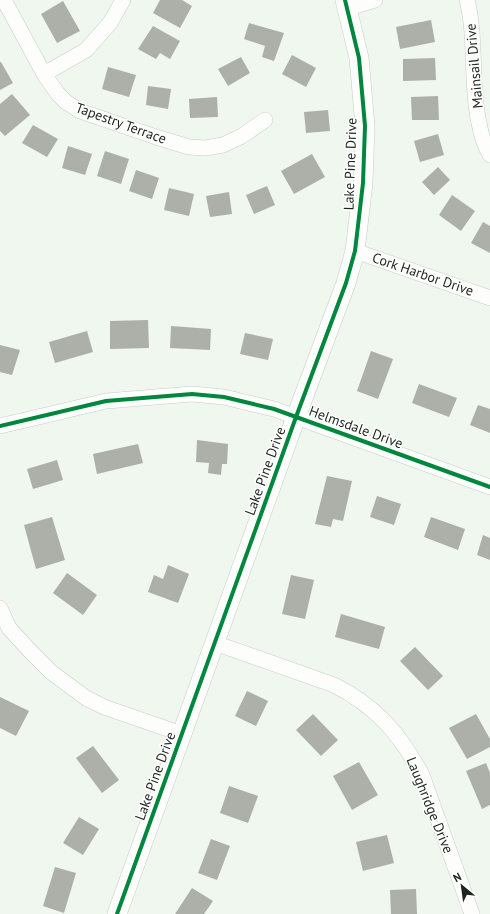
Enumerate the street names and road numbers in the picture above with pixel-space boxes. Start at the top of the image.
street label: Mainsail Drive [461,23,487,109]
street label: Tapestry Terrace [73,98,169,148]
street label: Lake Pine Drive [339,117,361,211]
street label: Cork Harbor Drive [370,248,476,300]
street label: Helmsdale Drive [307,402,405,452]
street label: Lake Pine Drive [241,424,289,518]
street label: Lake Pine Drive [131,729,179,823]
street label: Laughridge Drive [402,754,458,856]

